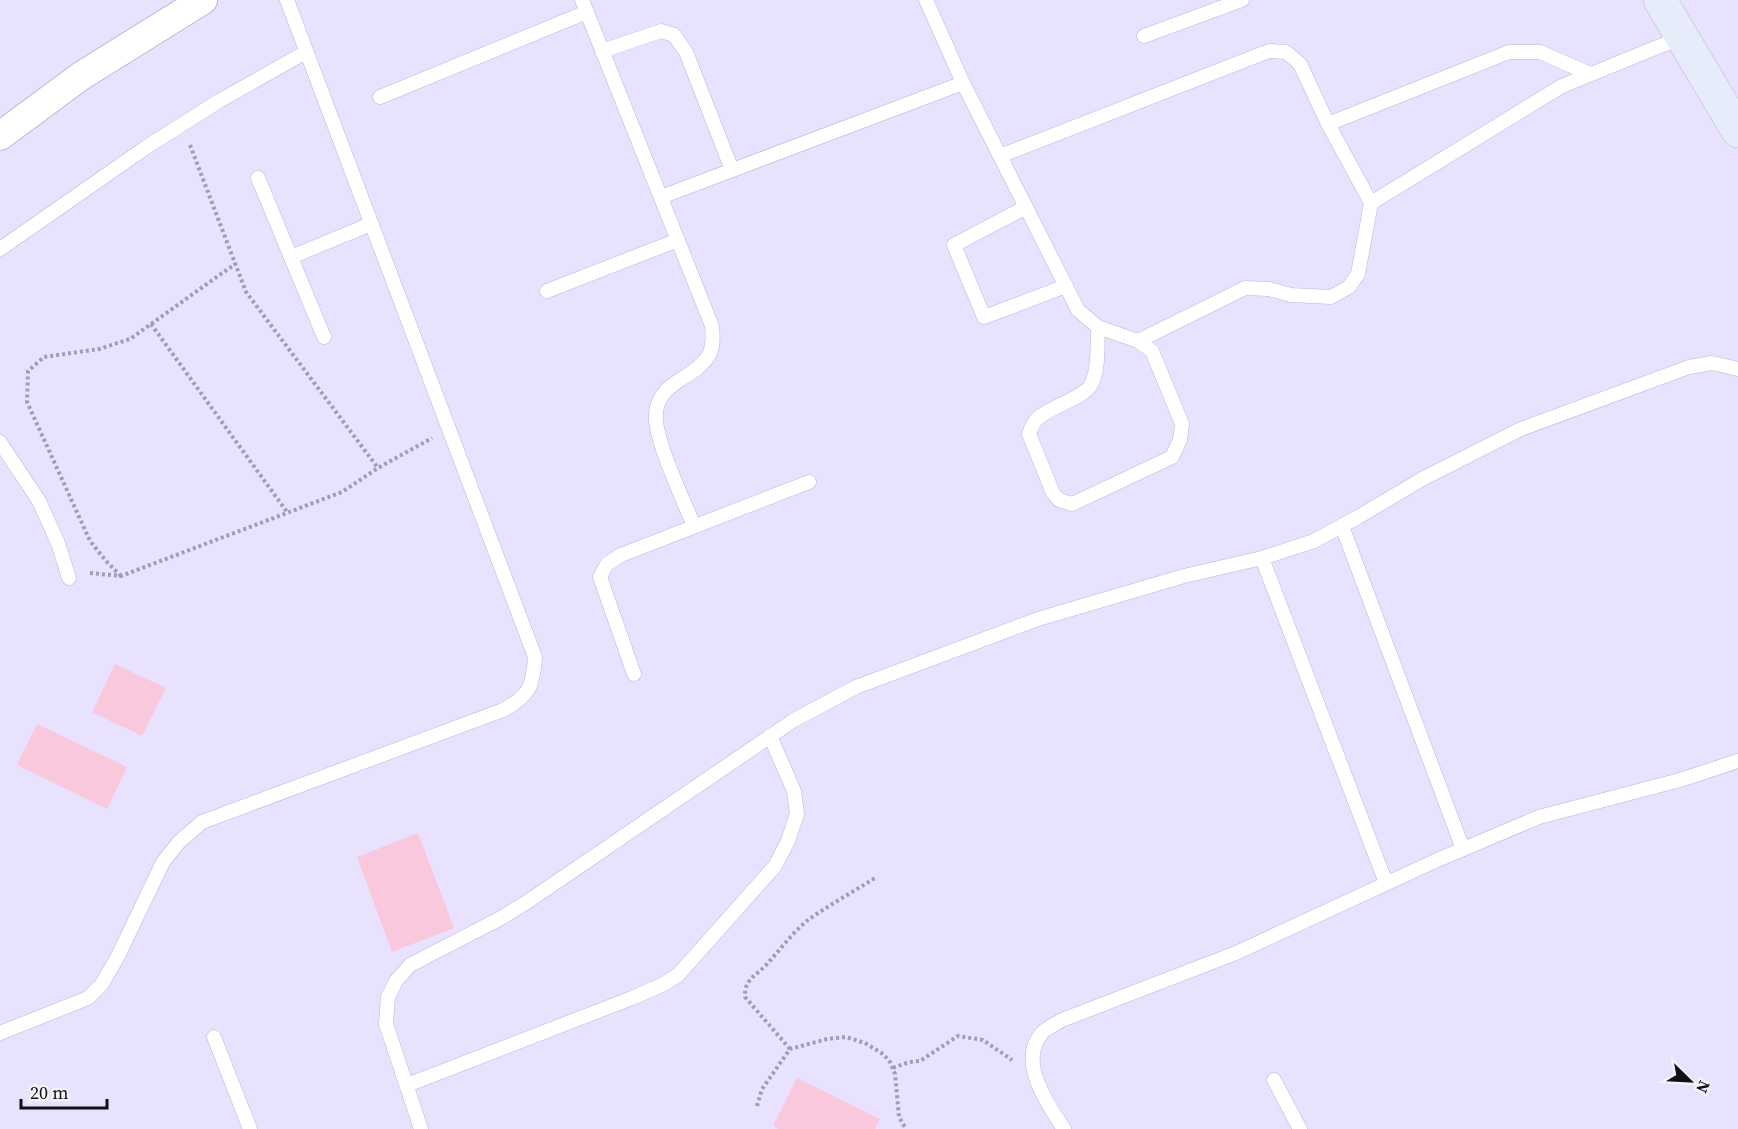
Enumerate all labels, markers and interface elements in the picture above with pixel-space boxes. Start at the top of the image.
north arrow [1660,1051,1720,1111]
scale bar [21,1072,106,1110]
text: N [1691,1077,1716,1097]
text: 20 m [30,1080,68,1105]

